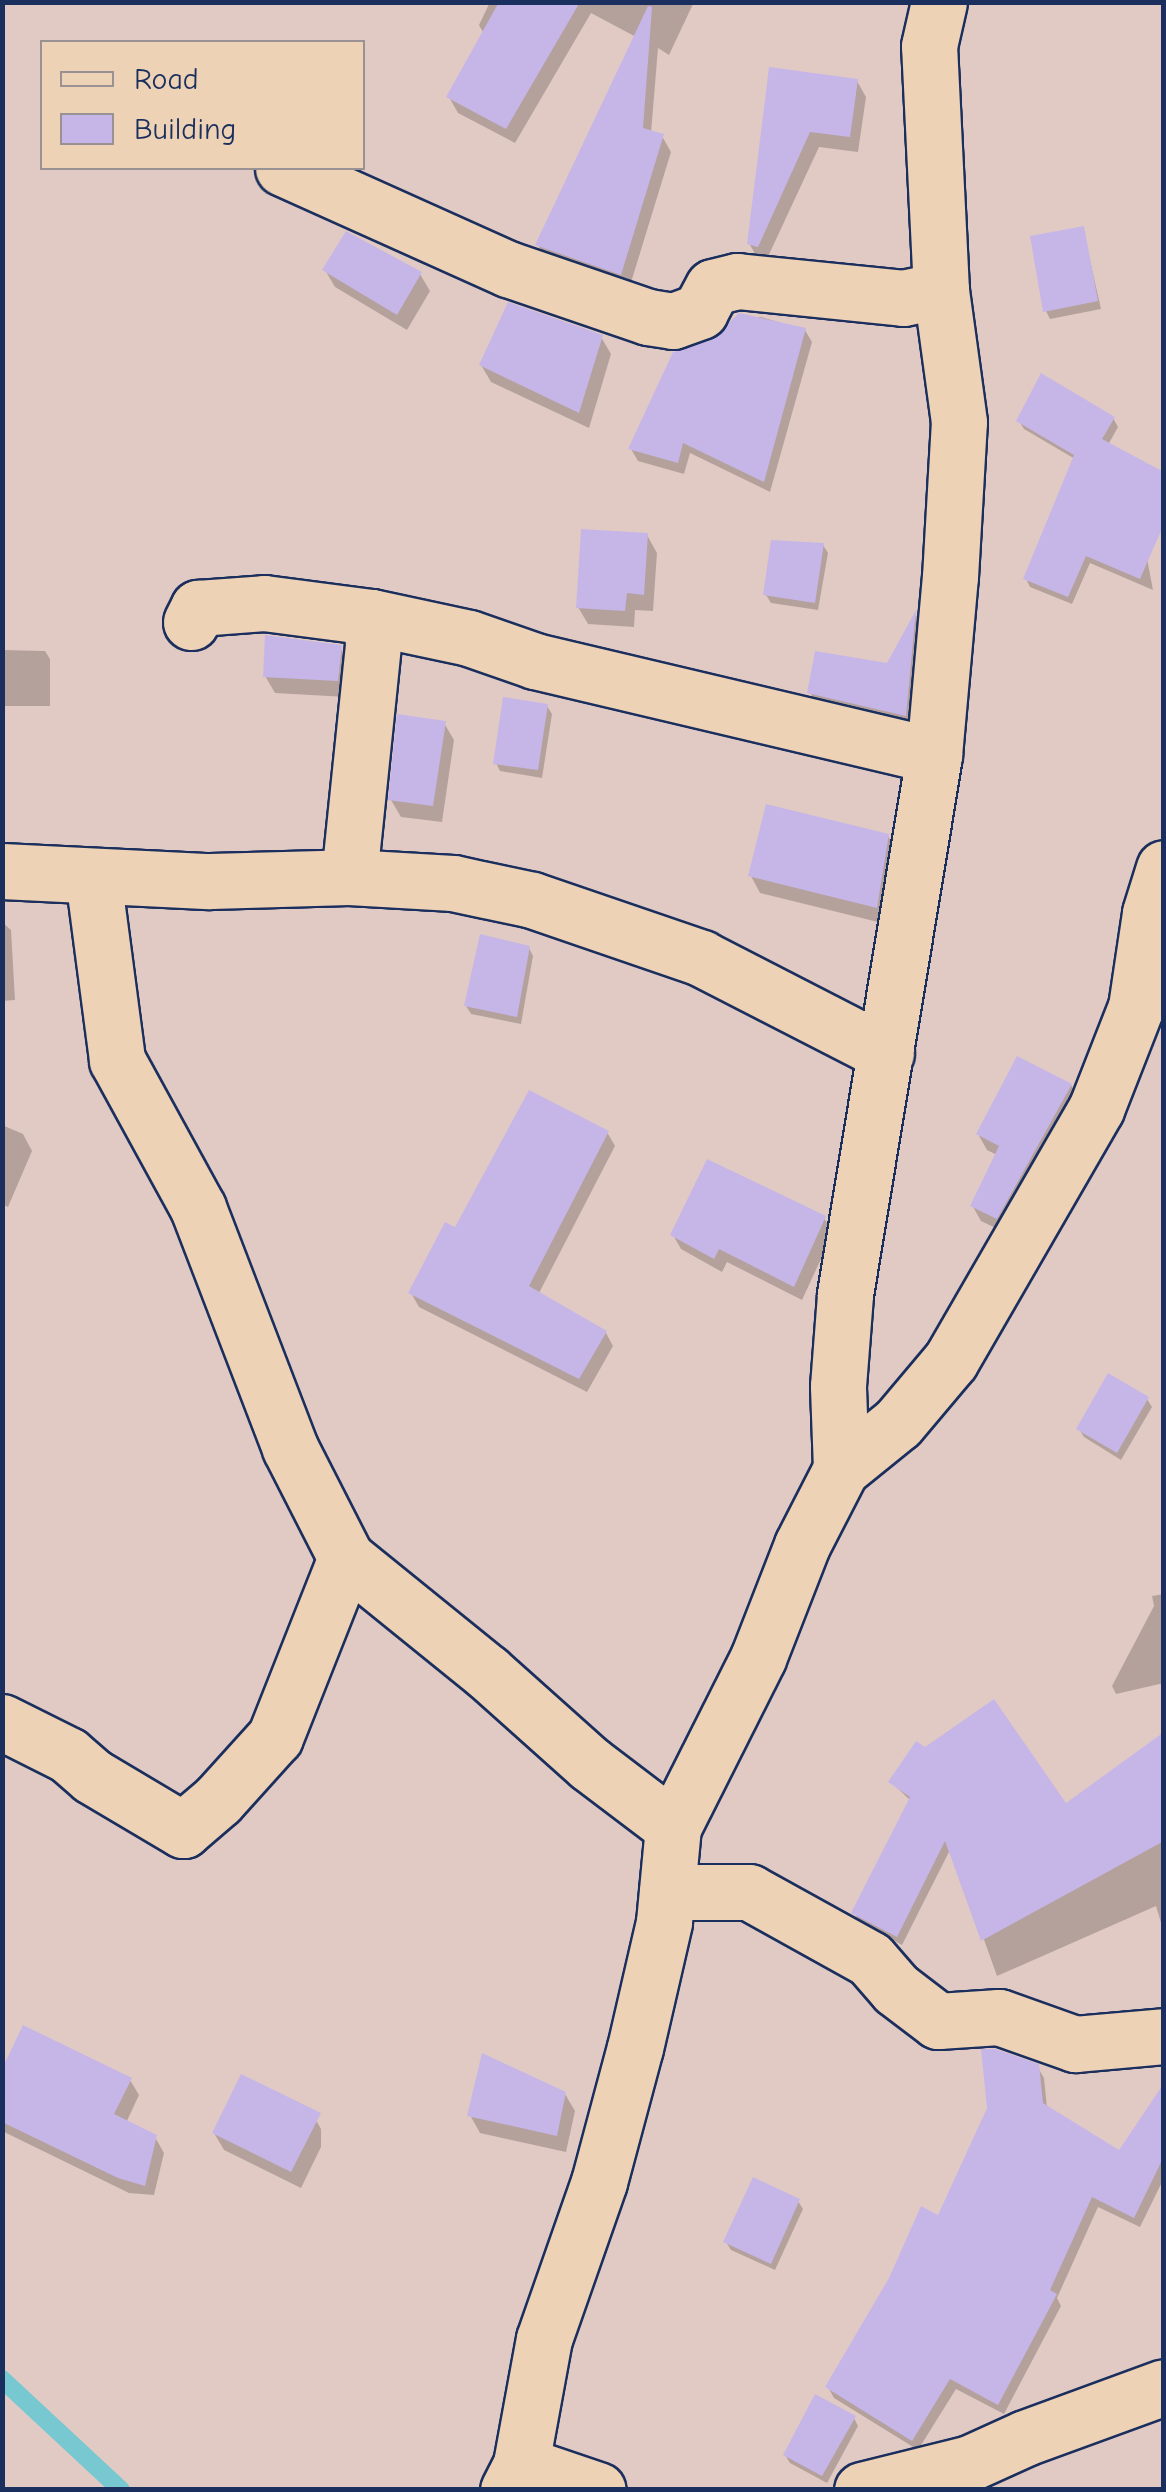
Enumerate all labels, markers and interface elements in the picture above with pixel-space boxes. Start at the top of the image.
legend [40,40,365,170]
text: Road [134,62,199,97]
text: Building [134,112,237,147]

